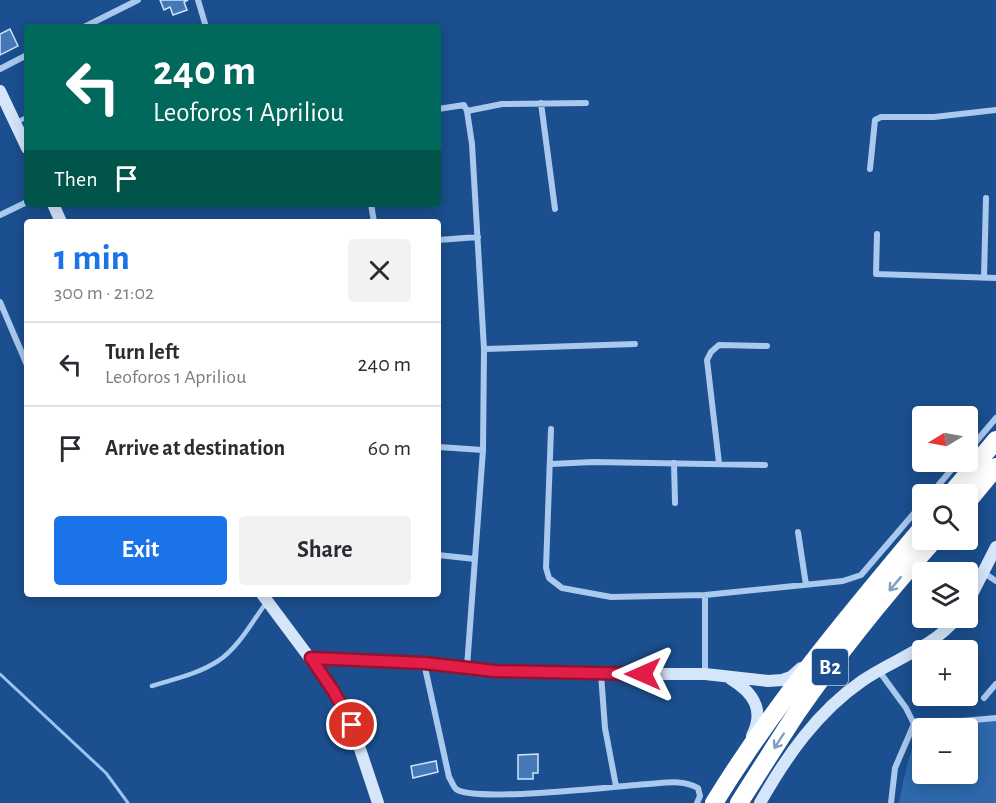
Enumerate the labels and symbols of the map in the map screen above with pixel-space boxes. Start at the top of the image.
north arrow [912,406,978,472]
one-way arrow [889,576,902,592]
position arrow [611,642,675,706]
road number: B2 [812,649,848,685]
pin [326,699,377,750]
one-way arrow [773,732,785,748]

